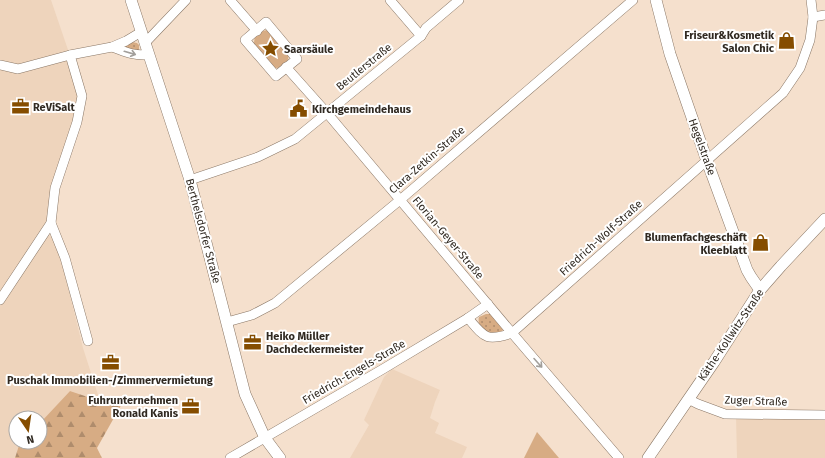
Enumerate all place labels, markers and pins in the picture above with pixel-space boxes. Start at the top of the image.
place label: Friseur&Kosmetik Salon Chic [684,29,775,55]
shop icon: Friseur&Kosmetik Salon Chic [777,31,797,51]
place icon: Saarsäule [261,39,281,59]
place label: Saarsäule [284,43,333,56]
office icon: ReViSalt [10,97,30,117]
public building icon: Kirchgemeindehaus [289,99,309,119]
place label: ReViSalt [33,101,76,114]
place label: Kirchgemeindehaus [312,103,412,116]
place label: Blumenfachgeschäft Kleeblatt [645,231,748,257]
shop icon: Blumenfachgeschäft Kleeblatt [750,233,770,253]
place label: Heiko Müller Dachdeckermeister [266,330,364,356]
office icon: Heiko Müller Dachdeckermeister [243,332,263,352]
office icon: Puschak Immobilien-/Zimmervermietung [100,352,120,372]
place label: Puschak Immobilien-/Zimmervermietung [7,374,214,387]
place label: Fuhrunternehmen Ronald Kanis [88,394,179,420]
office icon: Fuhrunternehmen Ronald Kanis [181,396,201,416]

